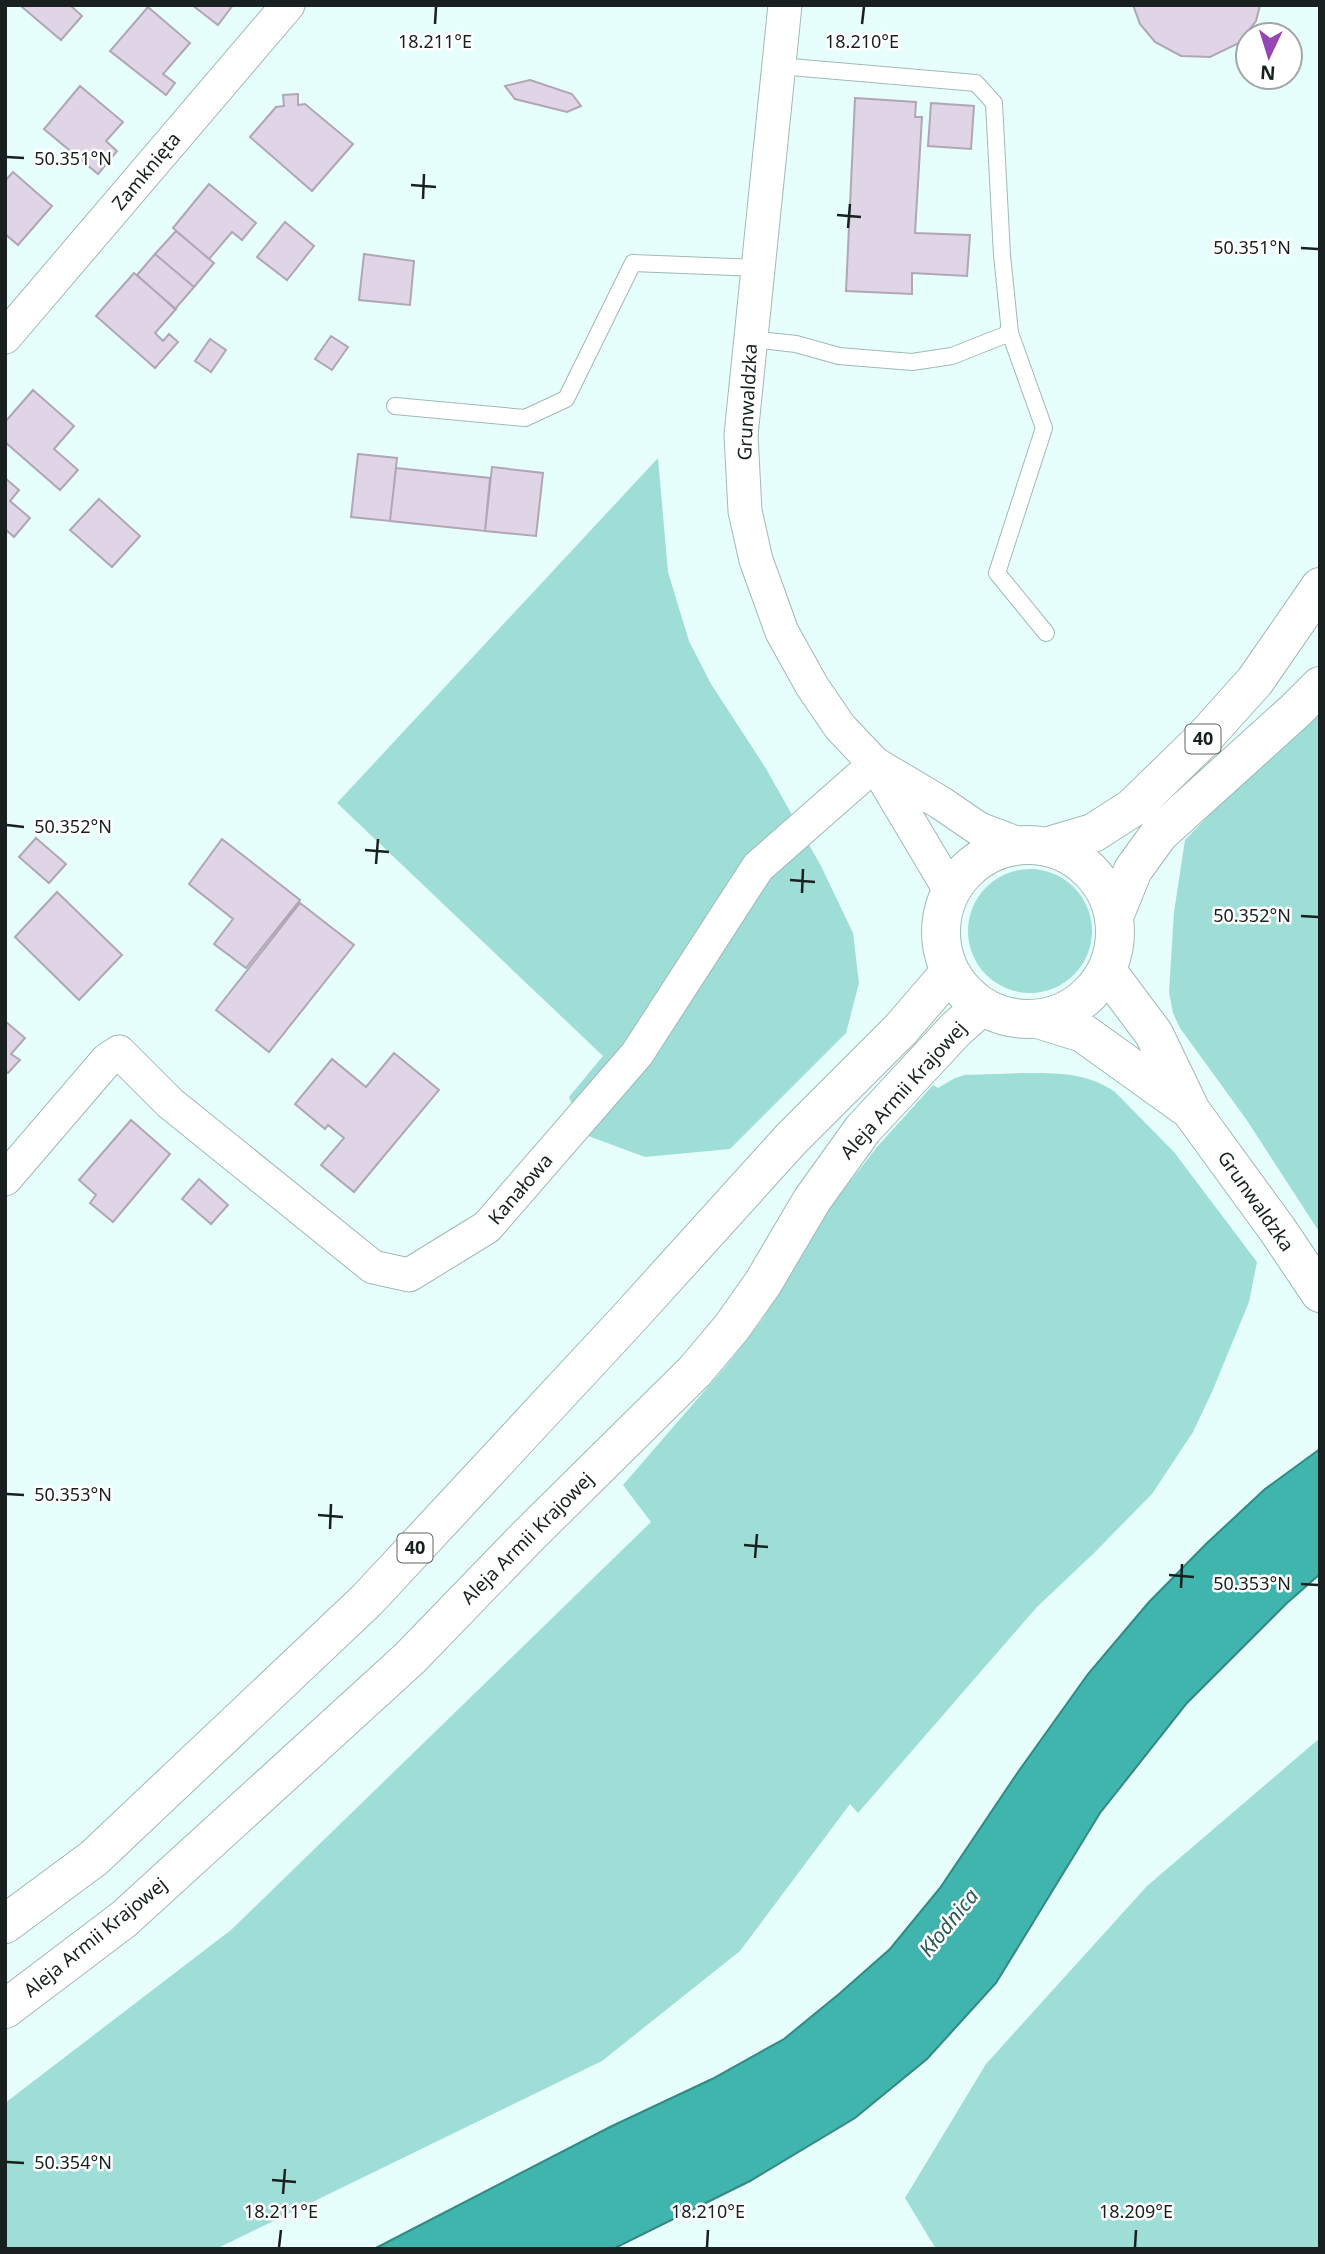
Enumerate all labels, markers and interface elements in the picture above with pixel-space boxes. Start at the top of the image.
north arrow [1234,21,1304,91]
text: 18.211°E [398,29,472,53]
text: 18.210°E [825,29,899,53]
text: N [1259,59,1276,86]
street label: Zamknięta [106,127,186,215]
text: 50.351°N [34,146,112,170]
text: 50.351°N [1213,235,1291,259]
street label: Grunwaldzka [731,343,763,461]
road number: 40 [1186,724,1220,754]
text: 50.352°N [34,814,112,838]
text: 50.352°N [1213,903,1291,927]
street label: Aleja Armii Krajowej [834,1015,972,1165]
street label: Grunwaldzka [1212,1146,1300,1256]
street label: Kanałowa [482,1148,558,1230]
street label: Aleja Armii Krajowej [455,1466,599,1610]
text: 50.353°N [34,1482,112,1506]
road number: 40 [398,1534,432,1562]
text: 50.353°N [1213,1571,1291,1595]
street label: Aleja Armii Krajowej [18,1871,172,2003]
water label: Kłodnica [912,1882,984,1962]
text: 50.354°N [34,2150,112,2174]
text: 18.211°E [244,2199,318,2223]
text: 18.210°E [671,2199,745,2223]
text: 18.209°E [1099,2199,1173,2223]

